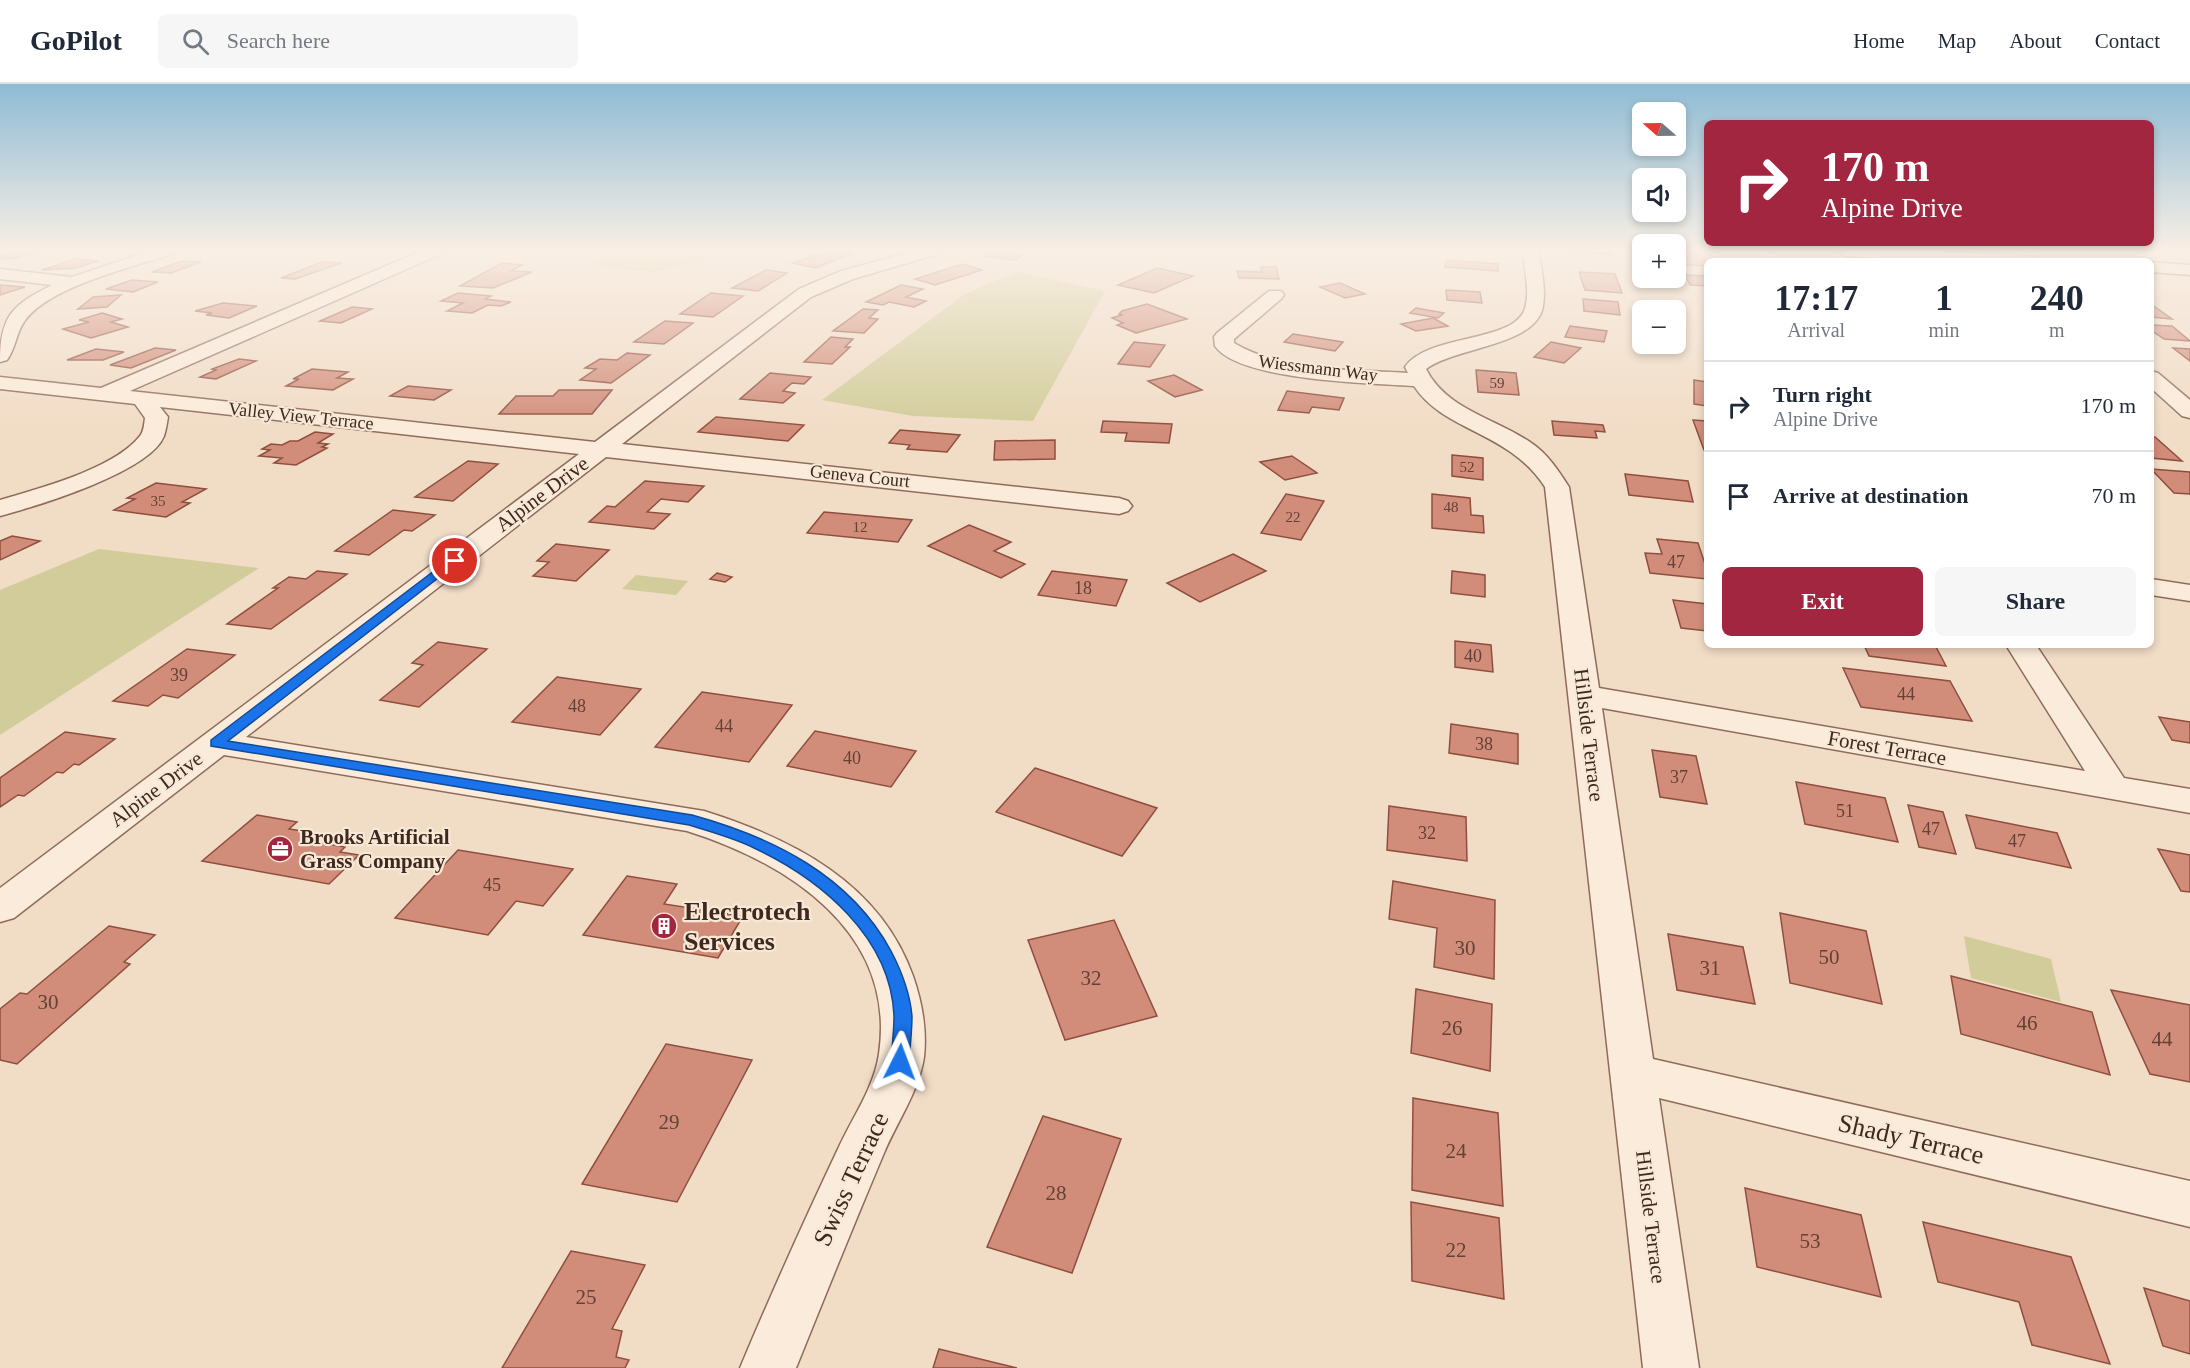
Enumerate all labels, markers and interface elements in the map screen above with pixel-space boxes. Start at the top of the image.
search box [158,14,578,68]
text: GoPilot [30,25,122,56]
icon: search [179,25,212,58]
text: Search here [227,28,330,53]
text: Home [1853,29,1905,53]
text: Map [1938,29,1976,53]
text: About [2009,29,2062,53]
text: Contact [2095,29,2160,53]
north arrow [1632,102,1686,156]
map controls [1632,102,1686,354]
icon: right [1722,144,1800,222]
text: 170 m [1821,144,1930,190]
button: sound [1632,168,1686,222]
text: Alpine Drive [1821,193,1963,223]
button: + [1632,234,1686,288]
text: 17:17 [1774,278,1858,318]
text: 1 [1935,278,1953,318]
text: 240 [2030,278,2084,318]
button: − [1632,300,1686,354]
text: Arrival [1787,319,1845,341]
text: min [1928,319,1960,341]
text: m [2049,319,2065,341]
street label: Wiessmann Way [1257,351,1379,385]
house number: 59 [1490,375,1505,391]
text: Turn right [1773,382,1872,407]
icon: right [1722,390,1755,423]
text: 170 m [2080,393,2136,418]
street label: Valley View Terrace [227,398,375,434]
text: Alpine Drive [1773,408,1878,430]
street label: Alpine Drive [491,451,593,537]
house number: 52 [1460,459,1475,475]
street label: Geneva Court [809,461,911,491]
icon: arrive [1722,480,1755,513]
text: Arrive at destination [1773,483,1969,508]
text: 70 m [2091,483,2136,508]
house number: 35 [151,493,166,509]
house number: 48 [1444,499,1459,515]
house number: 22 [1286,509,1301,525]
house number: 12 [853,519,868,535]
pin [429,535,480,586]
icon: arrive [438,544,471,577]
house number: 47 [1667,552,1685,572]
button: Exit [1722,567,1923,636]
button: Share [1935,567,2136,636]
house number: 18 [1074,578,1092,598]
house number: 40 [1464,646,1482,666]
house number: 39 [170,665,188,685]
street label: Hillside Terrace [1569,667,1609,803]
house number: 44 [1897,684,1915,704]
house number: 48 [568,696,586,716]
house number: 44 [715,716,733,736]
street label: Forest Terrace [1826,726,1948,770]
house number: 38 [1475,734,1493,754]
street label: Alpine Drive [105,746,207,832]
house number: 40 [843,748,861,768]
house number: 37 [1670,767,1688,787]
house number: 51 [1836,801,1854,821]
house number: 47 [1922,819,1940,839]
house number: 32 [1418,823,1436,843]
place label: Brooks Artificial Grass Company [300,825,450,873]
house number: 47 [2008,831,2026,851]
office icon: Brooks Artificial Grass Company [265,834,295,864]
house number: 45 [483,875,501,895]
place label: Electrotech Services [684,897,811,956]
building icon: Electrotech Services [649,911,679,941]
house number: 30 [1455,936,1476,960]
house number: 50 [1819,945,1840,969]
house number: 31 [1700,956,1721,980]
house number: 32 [1081,966,1102,990]
house number: 30 [38,990,59,1014]
house number: 46 [2017,1011,2038,1035]
house number: 26 [1442,1016,1463,1040]
house number: 44 [2152,1027,2173,1051]
position arrow [868,1030,932,1094]
street label: Swiss Terrace [807,1107,895,1251]
street label: Shady Terrace [1835,1108,1987,1170]
house number: 29 [659,1110,680,1134]
house number: 24 [1446,1139,1467,1163]
street label: Hillside Terrace [1631,1149,1671,1285]
house number: 28 [1046,1181,1067,1205]
house number: 53 [1800,1229,1821,1253]
house number: 22 [1446,1238,1467,1262]
house number: 25 [576,1285,597,1309]

